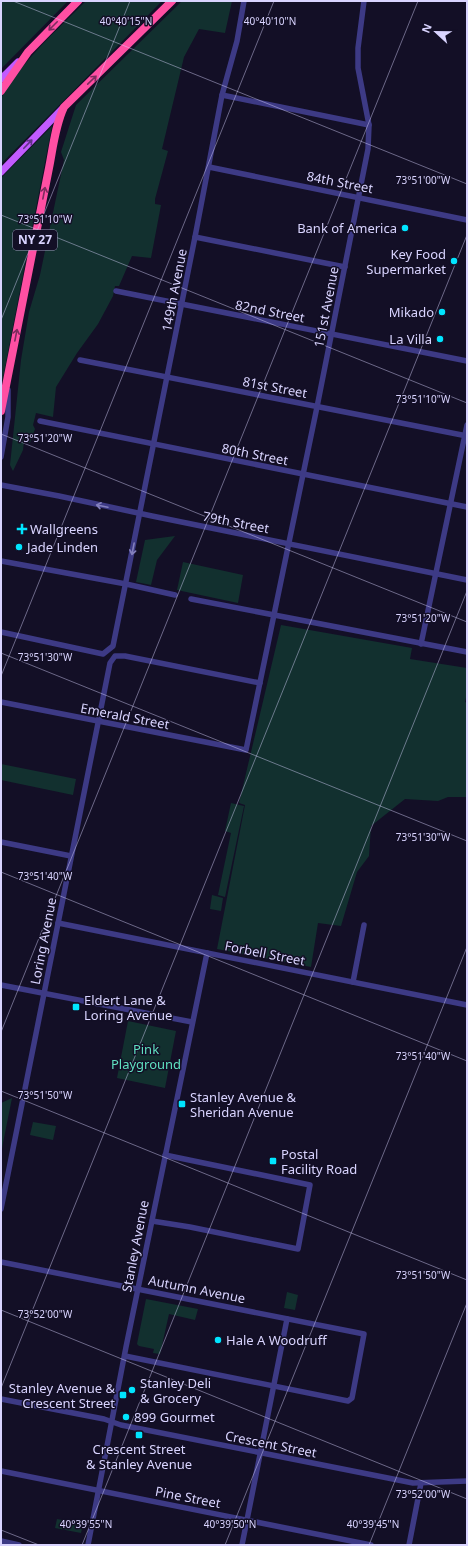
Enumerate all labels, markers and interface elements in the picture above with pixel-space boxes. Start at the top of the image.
north arrow [416,12,456,52]
text: 40°40'15"N [100,14,152,28]
text: 40°40'10"N [244,14,296,28]
one-way arrow [48,21,58,31]
text: N [418,21,435,35]
one-way arrow [87,75,97,85]
one-way arrow [23,139,33,149]
street label: 84th Street [305,167,375,197]
text: 73°51'00"W [396,173,451,187]
one-way arrow [40,187,48,200]
text: 73°51'10"W [18,212,73,226]
place label: Bank of America [297,219,397,237]
marker: Bank of America [400,223,410,233]
road number: NY 27 [13,230,57,250]
place label: Key Food Supermarket [366,245,446,278]
street label: 149th Avenue [157,247,191,333]
marker: Key Food Supermarket [449,256,459,266]
street label: 151st Avenue [309,265,343,349]
street label: 82nd Street [234,295,307,327]
place label: Mikado [389,303,434,321]
marker: Mikado [437,307,447,317]
one-way arrow [12,329,20,342]
place label: La Villa [389,330,432,348]
marker: La Villa [435,334,445,344]
street label: 81st Street [241,372,309,402]
text: 73°51'10"W [396,392,451,406]
text: 73°51'20"W [18,431,73,445]
street label: 80th Street [220,439,290,469]
one-way arrow [96,501,109,509]
street label: 79th Street [201,507,271,537]
place label: Wallgreens [30,520,98,538]
marker: Wallgreens [17,524,27,534]
place label: Jade Linden [25,538,98,556]
marker: Jade Linden [14,542,24,552]
one-way arrow [129,542,137,555]
text: 73°51'20"W [396,611,451,625]
text: 73°51'30"W [18,650,73,664]
street label: Emerald Street [79,699,171,733]
text: 73°51'30"W [396,830,451,844]
text: 73°51'40"W [18,869,73,883]
street label: Loring Avenue [26,896,60,986]
street label: Forbell Street [223,936,307,970]
place label: Eldert Lane & Loring Avenue [84,991,172,1024]
marker: Eldert Lane & Loring Avenue [71,1002,81,1012]
park label: Pink Playground [111,1040,181,1073]
text: 73°51'40"W [396,1049,451,1063]
text: 73°51'50"W [18,1088,73,1102]
place label: Stanley Avenue & Sheridan Avenue [190,1088,297,1121]
marker: Stanley Avenue & Sheridan Avenue [177,1099,187,1109]
place label: Postal Facility Road [281,1145,357,1178]
marker: Postal Facility Road [268,1156,278,1166]
street label: Stanley Avenue [117,1199,153,1293]
text: 73°51'50"W [396,1268,451,1282]
street label: Autumn Avenue [147,1271,247,1307]
text: 73°52'00"W [18,1307,73,1321]
place label: Hale A Woodruff [226,1331,328,1349]
marker: Hale A Woodruff [213,1335,223,1345]
place label: Stanley Deli & Grocery [140,1374,211,1407]
place label: Stanley Avenue & Crescent Street [9,1379,115,1412]
marker: Stanley Deli & Grocery [127,1385,137,1395]
marker: Stanley Avenue & Crescent Street [118,1390,128,1400]
place label: 899 Gourmet [134,1408,215,1426]
marker: 899 Gourmet [121,1412,131,1422]
street label: Crescent Street [224,1426,319,1462]
marker: Crescent Street & Stanley Avenue [134,1430,144,1440]
place label: Crescent Street & Stanley Avenue [86,1440,192,1473]
street label: Pine Street [154,1482,223,1512]
text: 73°52'00"W [396,1487,451,1501]
text: 40°39'55"N [60,1517,112,1531]
text: 40°39'50"N [204,1517,256,1531]
text: 40°39'45"N [347,1517,399,1531]

